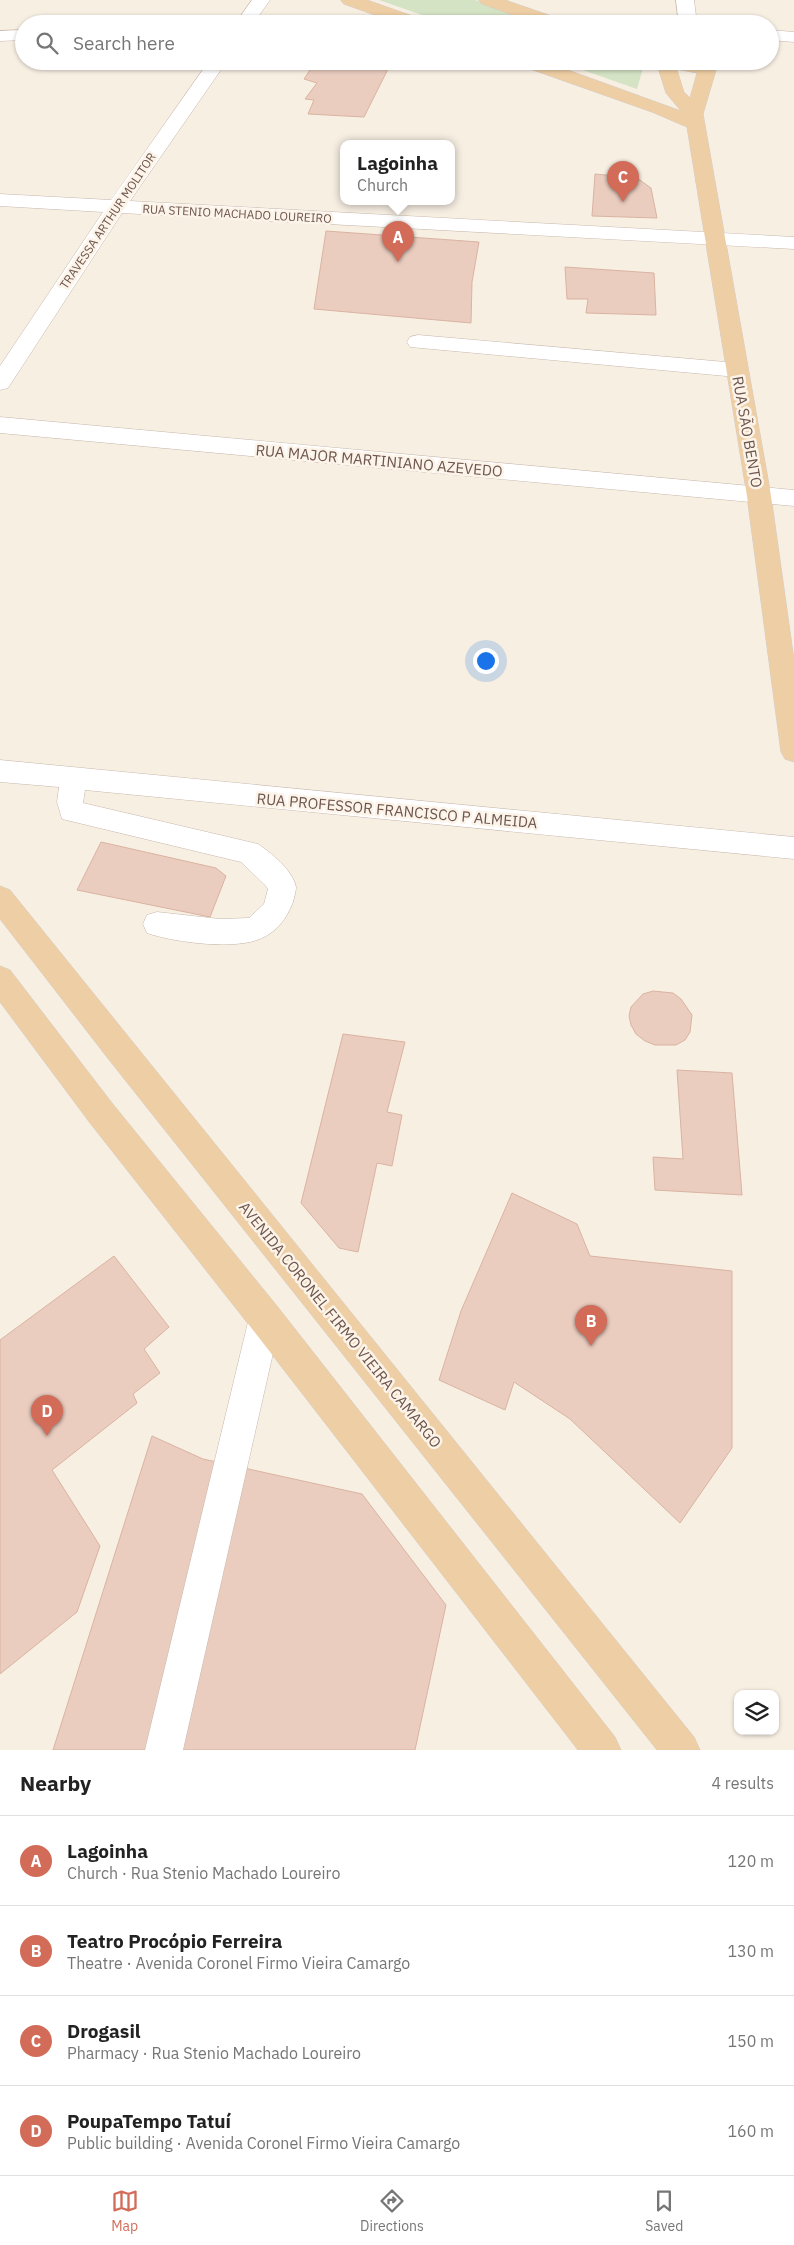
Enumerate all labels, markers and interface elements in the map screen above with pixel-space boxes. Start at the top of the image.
search box [15,15,779,70]
icon: search [33,29,61,57]
text: Search here [73,31,175,55]
popup [340,140,455,205]
street label: TRAVESSA ARTHUR MOLITOR [56,149,159,292]
text: Lagoinha [357,151,438,175]
pin: C [607,161,639,202]
text: Church [357,175,408,195]
street label: RUA STENIO MACHADO LOUREIRO [142,201,332,226]
pin: A [382,221,414,262]
street label: RUA SÃO BENTO [728,375,767,489]
street label: RUA MAJOR MARTINIANO AZEVEDO [255,440,503,481]
your location [473,648,499,674]
street label: RUA PROFESSOR FRANCISCO P ALMEIDA [256,789,539,832]
street label: AVENIDA CORONEL FIRMO VIEIRA CAMARGO [235,1198,446,1451]
pin: B [575,1305,607,1346]
pin: D [31,1395,63,1436]
map controls [734,1690,779,1735]
button: layers [734,1690,779,1735]
text: Nearby [20,1769,91,1797]
text: 4 results [711,1773,774,1793]
text: Lagoinha [67,1839,148,1863]
text: A [31,1851,41,1871]
text: 120 m [727,1851,774,1871]
text: Church · Rua Stenio Machado Loureiro [67,1863,340,1883]
text: Teatro Procópio Ferreira [67,1929,282,1953]
text: B [31,1941,41,1961]
text: 130 m [727,1941,774,1961]
text: Theatre · Avenida Coronel Firmo Vieira Camargo [67,1953,410,1973]
text: Drogasil [67,2019,141,2043]
text: C [31,2031,41,2051]
text: 150 m [727,2031,774,2051]
text: Pharmacy · Rua Stenio Machado Loureiro [67,2043,361,2063]
text: PoupaTempo Tatuí [67,2109,231,2133]
text: D [30,2121,42,2141]
text: 160 m [727,2121,774,2141]
text: Public building · Avenida Coronel Firmo Vieira Camargo [67,2133,460,2153]
tab: Map [111,2187,139,2235]
tab: Directions [360,2187,424,2235]
tab: Saved [645,2187,683,2235]

